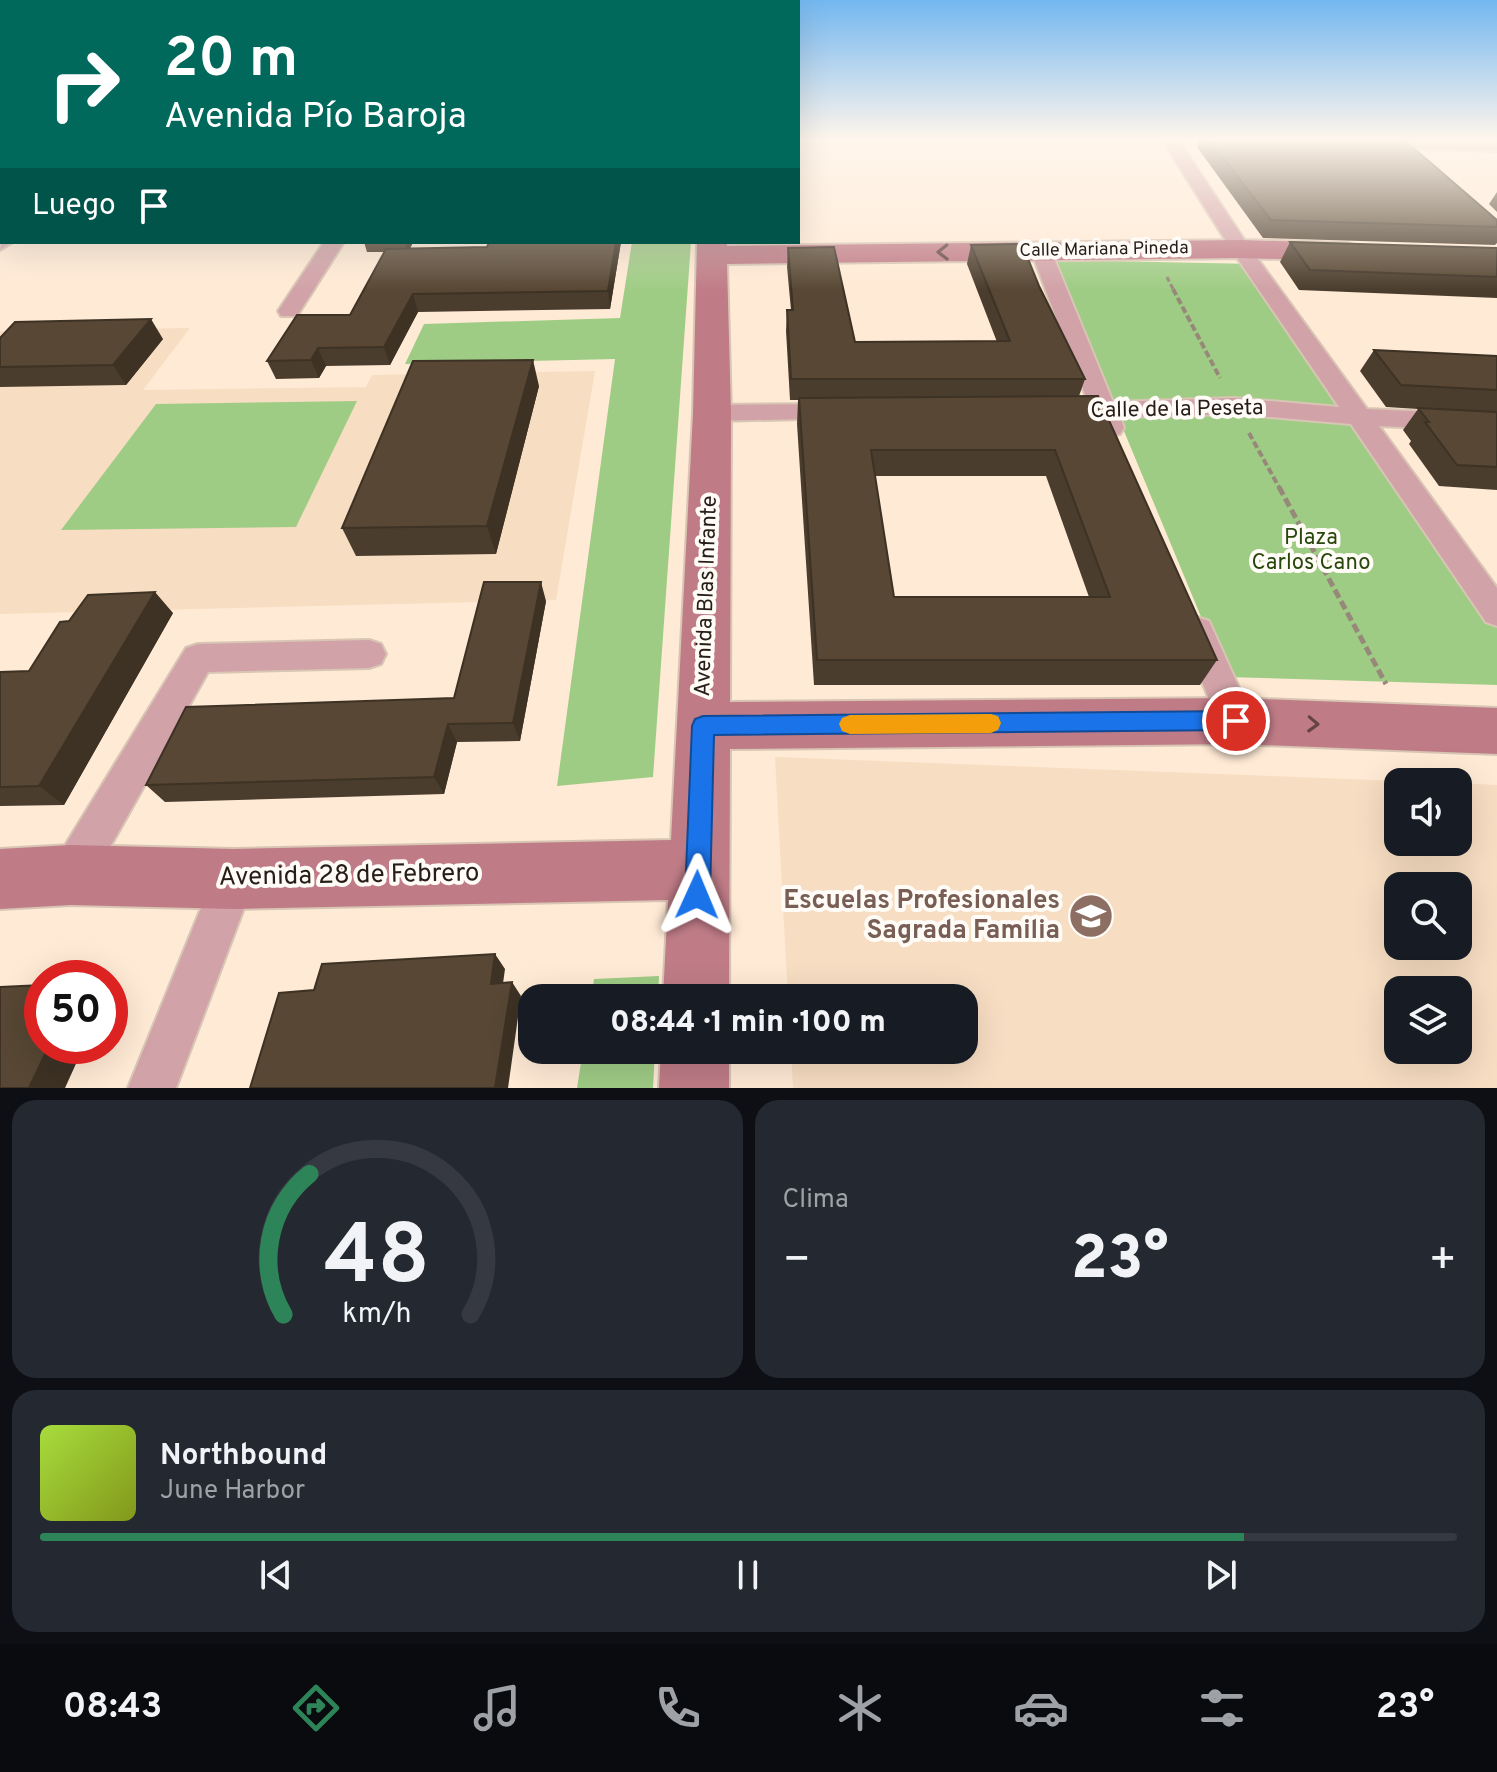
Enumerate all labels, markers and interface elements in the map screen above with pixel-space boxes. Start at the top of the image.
text: 20 m [164,26,298,96]
icon: right [32,32,136,136]
text: Avenida Pío Baroja [164,95,467,141]
icon: arrive [132,184,176,228]
text: Luego [32,188,116,225]
street label: Calle Mariana Pineda [1019,237,1189,263]
one-way arrow [936,243,949,261]
street label: Calle de la Peseta [1090,395,1264,425]
street label: Avenida Blas Infante [690,495,724,697]
park label: Plaza Carlos Cano [1252,525,1370,577]
pin [1202,687,1270,755]
icon: arrive [1214,699,1258,743]
one-way arrow [1307,715,1320,732]
map controls [1384,768,1472,1064]
button: sound [1384,768,1472,856]
position arrow [655,853,739,937]
street label: Avenida 28 de Febrero [218,857,480,895]
button: search [1384,872,1472,960]
place label: Escuelas Profesionales Sagrada Familia [783,885,1060,948]
school or university icon: Escuelas Profesionales Sagrada Familia [1067,892,1115,940]
speed limit sign: 50 [24,960,128,1064]
button: layers [1384,976,1472,1064]
text: 08:44 · 1 min · 100 m [610,1005,886,1042]
text: Clima [783,1184,849,1217]
text: 48 [324,1208,430,1313]
text: 23° [1071,1224,1169,1300]
text: − [783,1234,811,1290]
text: + [1429,1234,1457,1290]
text: km/h [343,1297,412,1333]
text: Northbound [160,1438,327,1475]
text: June Harbor [160,1475,305,1508]
icon: previous [254,1553,298,1597]
icon: pause [726,1553,770,1597]
icon: next [1199,1553,1243,1597]
icon: directions [288,1680,344,1736]
icon: music [469,1680,525,1736]
icon: phone [650,1680,706,1736]
icon: climate [832,1680,888,1736]
icon: car [1013,1680,1069,1736]
icon: filters [1194,1680,1250,1736]
text: 08:43 [63,1685,162,1731]
text: 23° [1376,1685,1434,1731]

